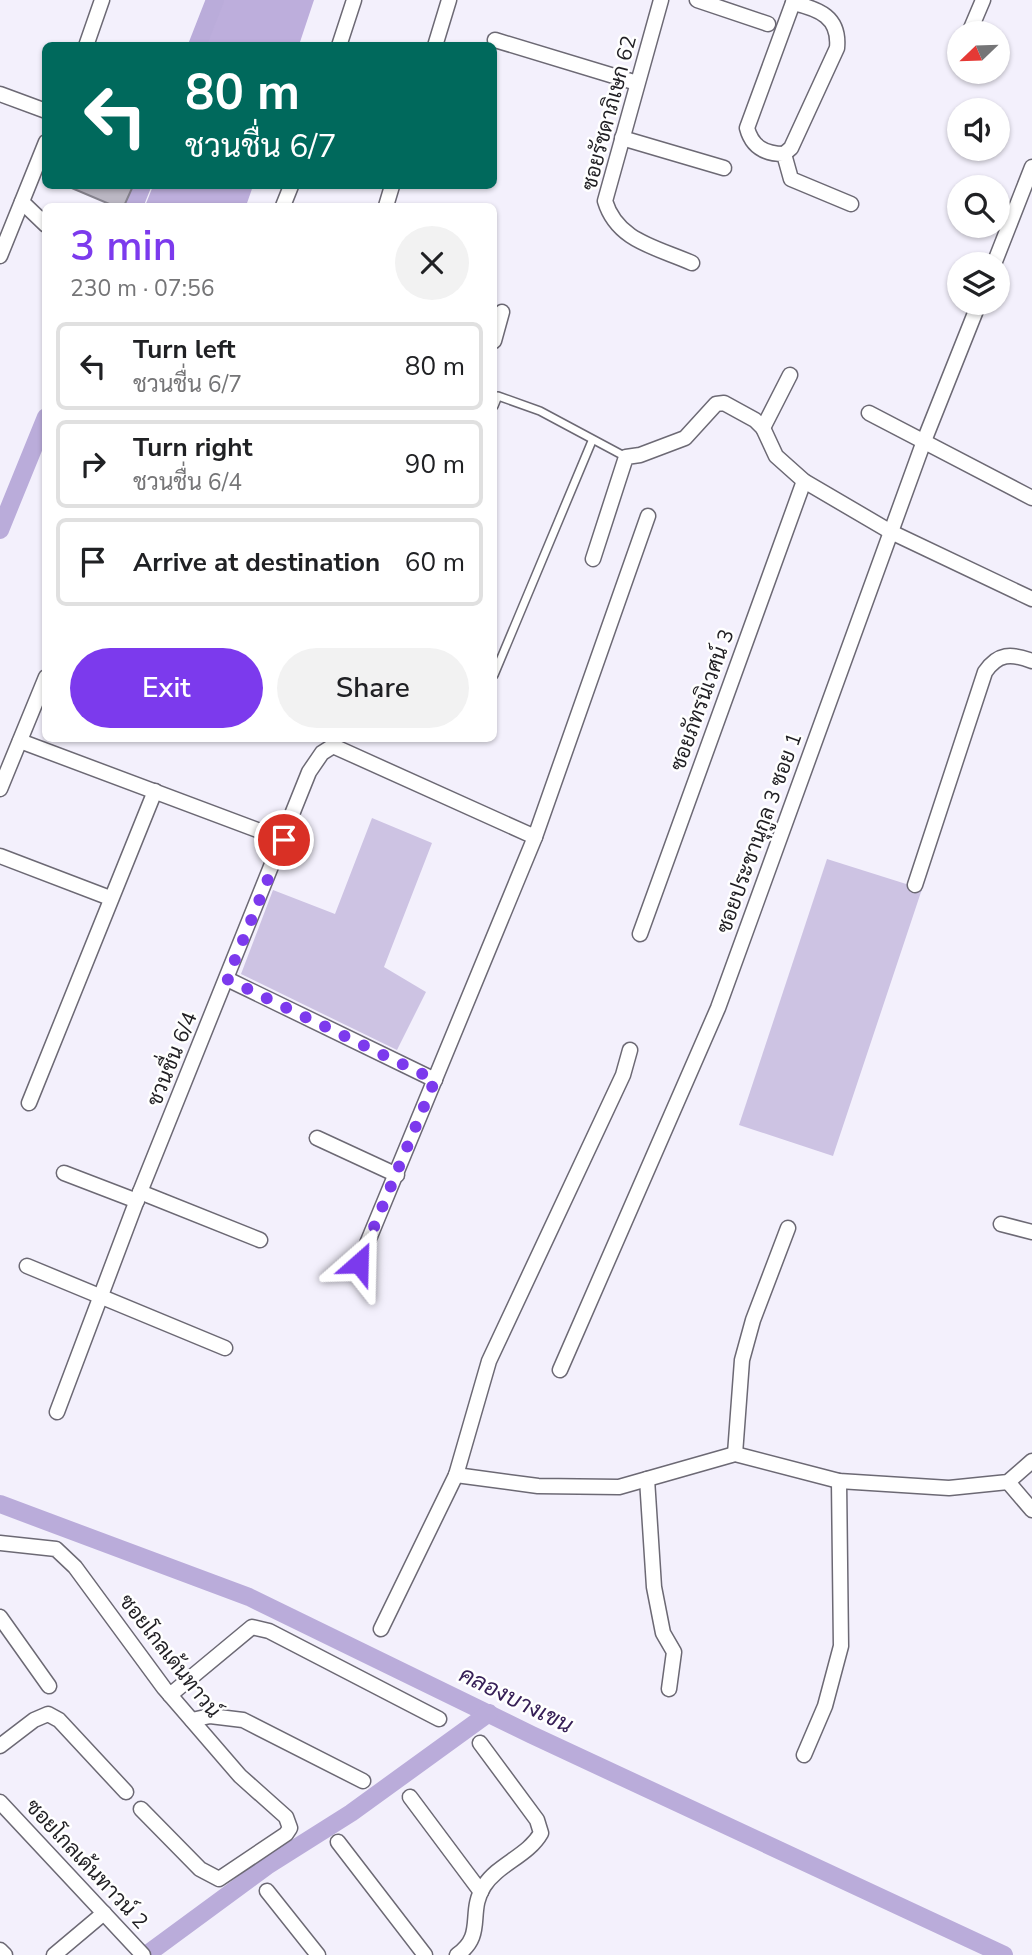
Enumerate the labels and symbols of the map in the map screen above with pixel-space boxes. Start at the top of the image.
north arrow [947,21,1010,84]
street label: ซอยรัชดาภิเษก 62 [575,33,643,193]
street label: ซอยภัทรนิเวศน์ 3 [663,625,741,775]
street label: ซอยประชานุกูล 3 ซอย 1 [710,729,809,938]
pin [254,810,314,870]
street label: ชวนชื่น 6/4 [135,1005,204,1110]
position arrow [322,1226,396,1300]
street label: ซอยโกลเด้นทาวน์ [113,1588,227,1724]
water label: คลองบางเขน [454,1659,578,1741]
street label: ซอยโกลเด้นทาวน์ 2 [19,1793,155,1935]

